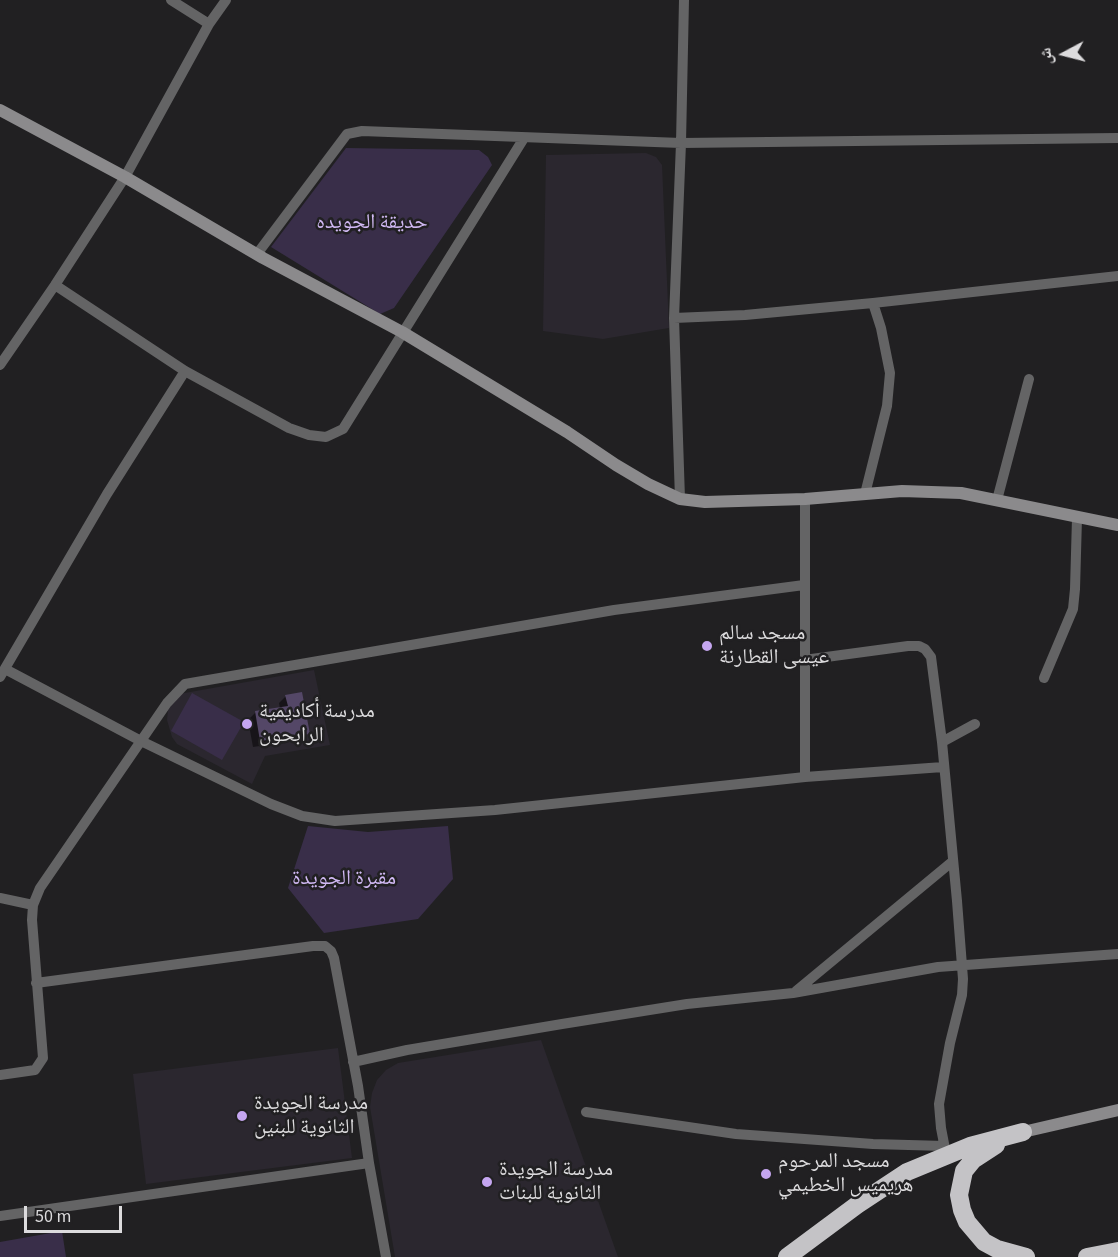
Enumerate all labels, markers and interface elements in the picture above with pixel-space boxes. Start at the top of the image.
north arrow [1034,24,1094,84]
text: ش [1034,46,1058,66]
park label: حديقة الجويده [316,210,428,236]
place label: مسجد سالم عيسى القطارنة [719,621,829,671]
marker: مسجد سالم عيسى القطارنة [700,639,714,653]
place label: مدرسة أكاديمية الرابحون [259,699,375,749]
marker: مدرسة أكاديمية الرابحون [240,717,254,731]
park label: مقبرة الجويدة [292,866,396,892]
place label: مدرسة الجويدة الثانوية للبنين [254,1091,368,1141]
marker: مدرسة الجويدة الثانوية للبنين [235,1109,249,1123]
place label: مسجد المرحوم هريميس الخطيمي [778,1149,913,1199]
place label: مدرسة الجويدة الثانوية للبنات [499,1157,613,1207]
marker: مسجد المرحوم هريميس الخطيمي [759,1167,773,1181]
marker: مدرسة الجويدة الثانوية للبنات [480,1175,494,1189]
scale bar [27,1194,124,1232]
text: 50 m [35,1204,71,1229]

